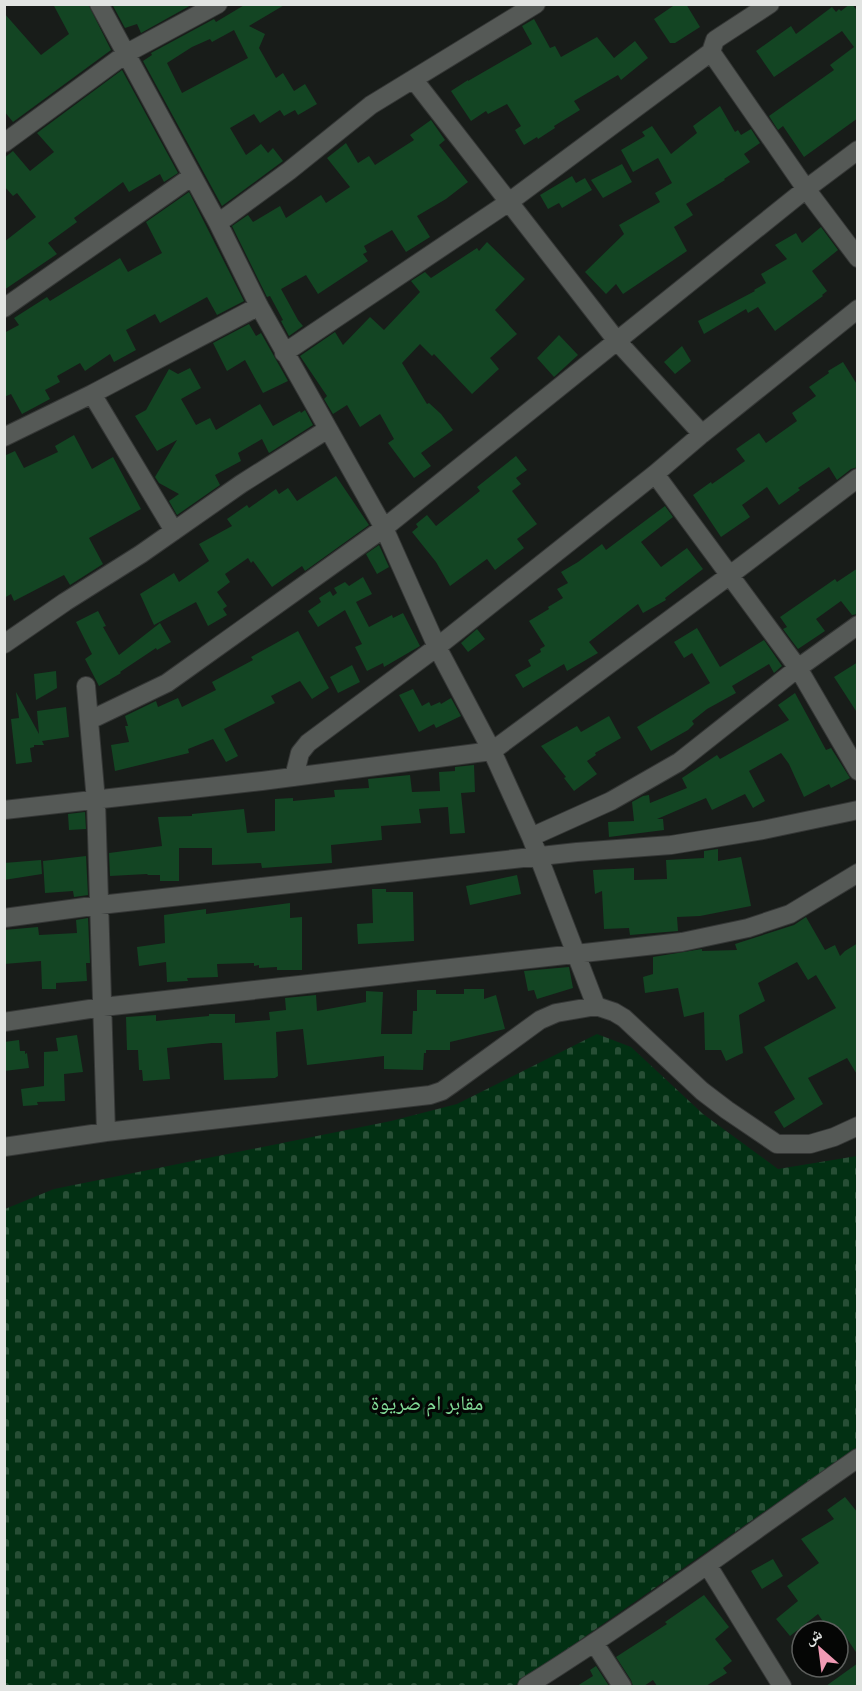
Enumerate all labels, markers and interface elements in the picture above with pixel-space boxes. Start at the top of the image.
park label: مقابر ام ضريوة [371,1389,483,1417]
north arrow [790,1619,850,1679]
text: ش [801,1623,825,1649]

